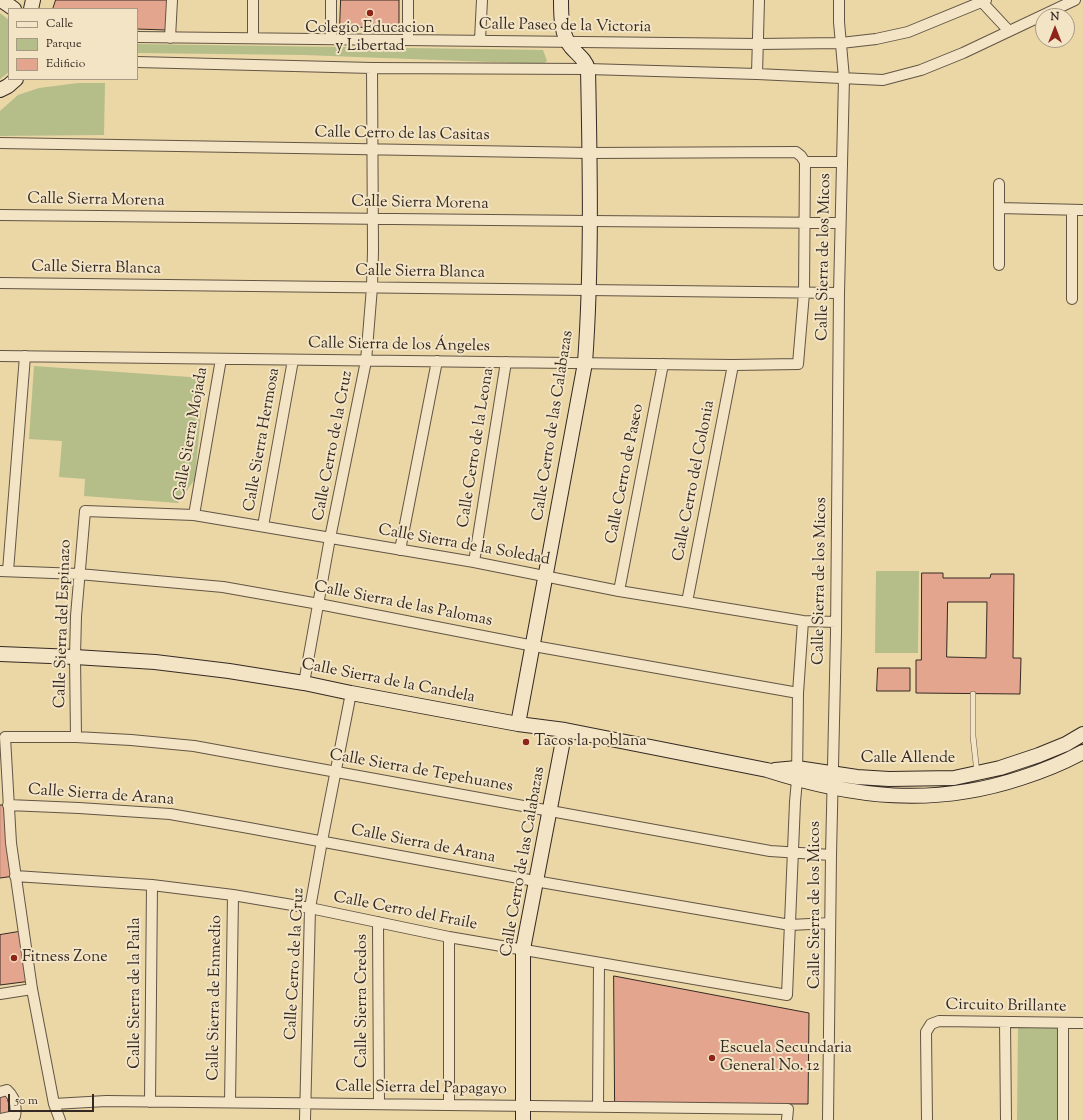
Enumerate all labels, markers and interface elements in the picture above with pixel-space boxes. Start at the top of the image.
legend [8,8,138,80]
marker: Colegio Educacion y Libertad [365,8,375,18]
north arrow [1035,8,1075,48]
text: N [1051,9,1059,25]
text: Calle [46,15,73,33]
street label: Calle Paseo de la Victoria [479,16,651,38]
place label: Colegio Educacion y Libertad [305,19,435,57]
text: Parque [46,35,82,53]
text: Edificio [46,55,85,73]
street label: Calle Cerro de las Casitas [314,124,490,146]
street label: Calle Sierra de los Micos [814,173,836,341]
street label: Calle Sierra Morena [27,190,165,212]
street label: Calle Sierra Morena [351,193,489,215]
street label: Calle Sierra Blanca [31,258,161,280]
street label: Calle Sierra Blanca [355,262,485,284]
street label: Calle Cerro de las Calabazas [529,329,579,523]
street label: Calle Sierra de los Ángeles [308,335,490,357]
street label: Calle Sierra Mojada [171,366,213,502]
street label: Calle Sierra Hermosa [241,367,285,513]
street label: Calle Cerro de la Leona [455,367,499,529]
street label: Calle Cerro de la Cruz [310,369,358,523]
street label: Calle Cerro del Colonia [670,399,720,563]
street label: Calle Cerro de Paseo [603,402,649,546]
street label: Calle Sierra de los Micos [810,497,832,665]
street label: Calle Sierra de la Soledad [377,521,551,571]
street label: Calle Sierra del Espinazo [51,539,77,709]
street label: Calle Sierra de las Palomas [312,578,494,632]
street label: Calle Sierra de la Candela [300,656,476,708]
place label: Tacos la poblana [534,732,647,752]
marker: Tacos la poblana [521,737,531,747]
street label: Calle Sierra de Tepehuanes [328,746,514,798]
street label: Calle Allende [861,749,955,769]
street label: Calle Cerro de las Calabazas [498,766,550,958]
street label: Calle Sierra de Arana [27,781,175,811]
street label: Calle Sierra de los Micos [806,821,826,989]
street label: Calle Sierra de Arana [349,822,497,868]
street label: Calle Cerro de la Cruz [282,887,310,1041]
street label: Calle Cerro del Fraile [331,889,479,935]
street label: Calle Sierra de Enmedio [205,915,227,1081]
street label: Calle Sierra de la Paila [126,917,146,1069]
street label: Calle Sierra Credos [353,934,373,1068]
place label: Fitness Zone [22,948,108,968]
marker: Fitness Zone [9,953,19,963]
street label: Circuito Brillante [945,996,1067,1018]
place label: Escuela Secundaria General No. 12 [720,1039,852,1077]
marker: Escuela Secundaria General No. 12 [707,1053,717,1063]
street label: Calle Sierra del Papagayo [335,1078,507,1100]
scale bar [10,1086,96,1112]
text: 50 m [15,1092,38,1110]

